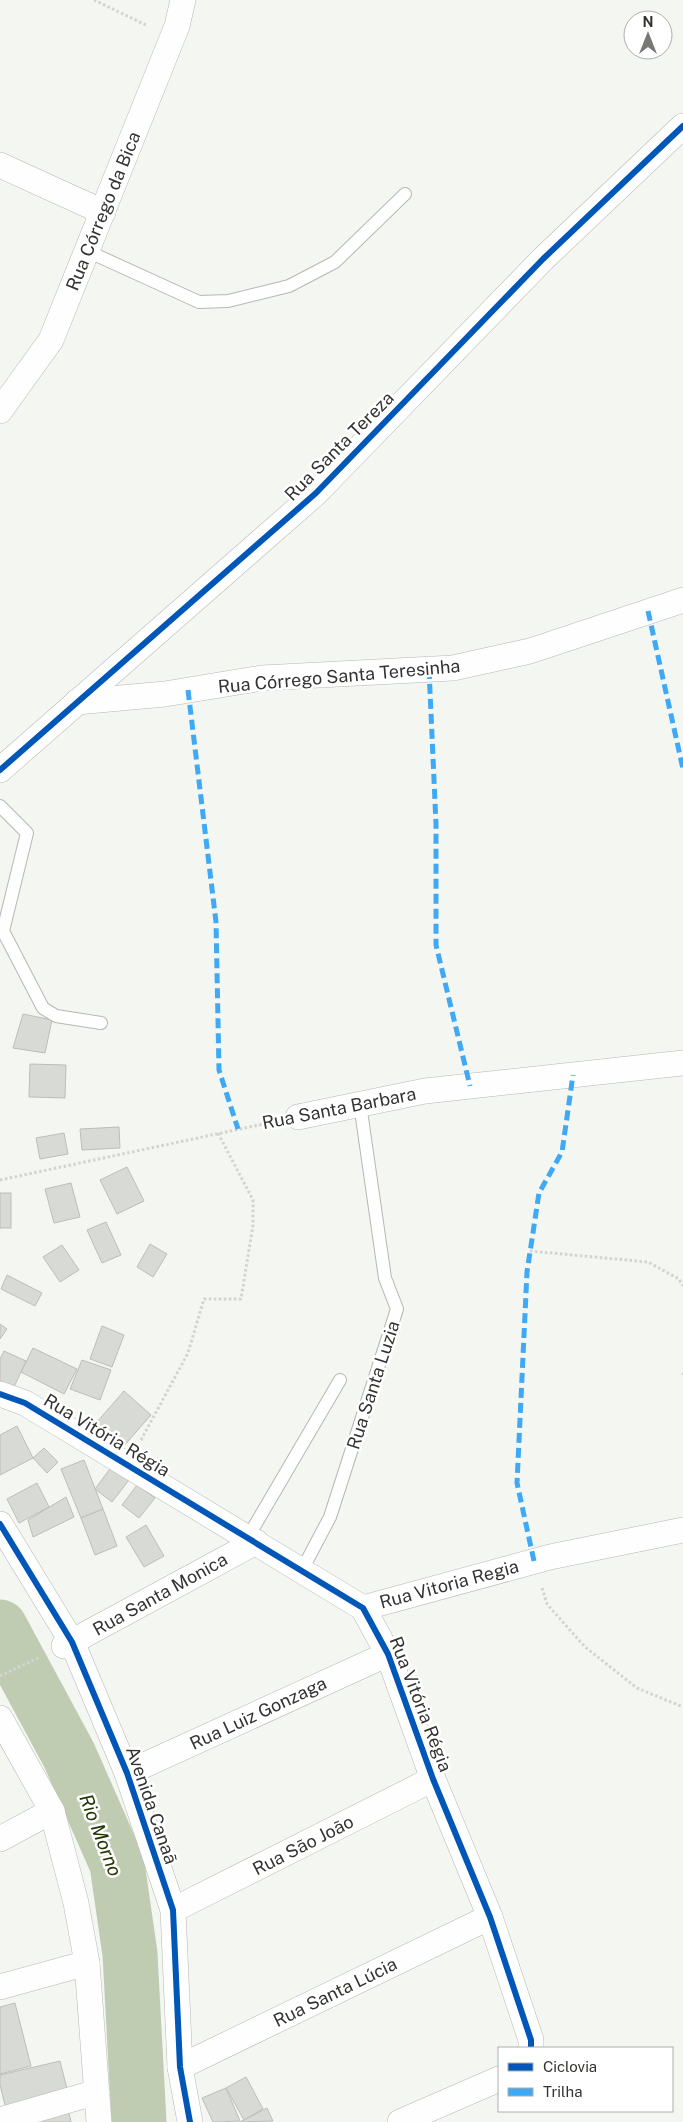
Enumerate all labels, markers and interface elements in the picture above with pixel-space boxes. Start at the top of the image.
north arrow [623,10,673,60]
text: N [643,14,653,30]
street label: Rua Córrego da Bica [61,128,145,294]
street label: Rua Santa Tereza [280,387,398,505]
street label: Rua Córrego Santa Teresinha [217,655,461,697]
street label: Rua Santa Barbara [260,1083,418,1133]
street label: Rua Santa Luzia [342,1318,404,1452]
street label: Rua Vitória Régia [40,1389,174,1481]
street label: Rua Santa Monica [89,1548,231,1640]
street label: Rua Vitoria Regia [377,1555,521,1613]
street label: Rua Vitória Régia [386,1633,456,1775]
street label: Rua Luiz Gonzaga [186,1672,330,1754]
street label: Avenida Canaã [122,1743,182,1867]
water label: Rio Morno [75,1791,127,1879]
street label: Rua São João [249,1811,357,1879]
street label: Rua Santa Lúcia [270,1953,400,2031]
legend [498,2047,673,2112]
text: Ciclovia [543,2058,597,2075]
text: Trilha [543,2083,582,2100]

